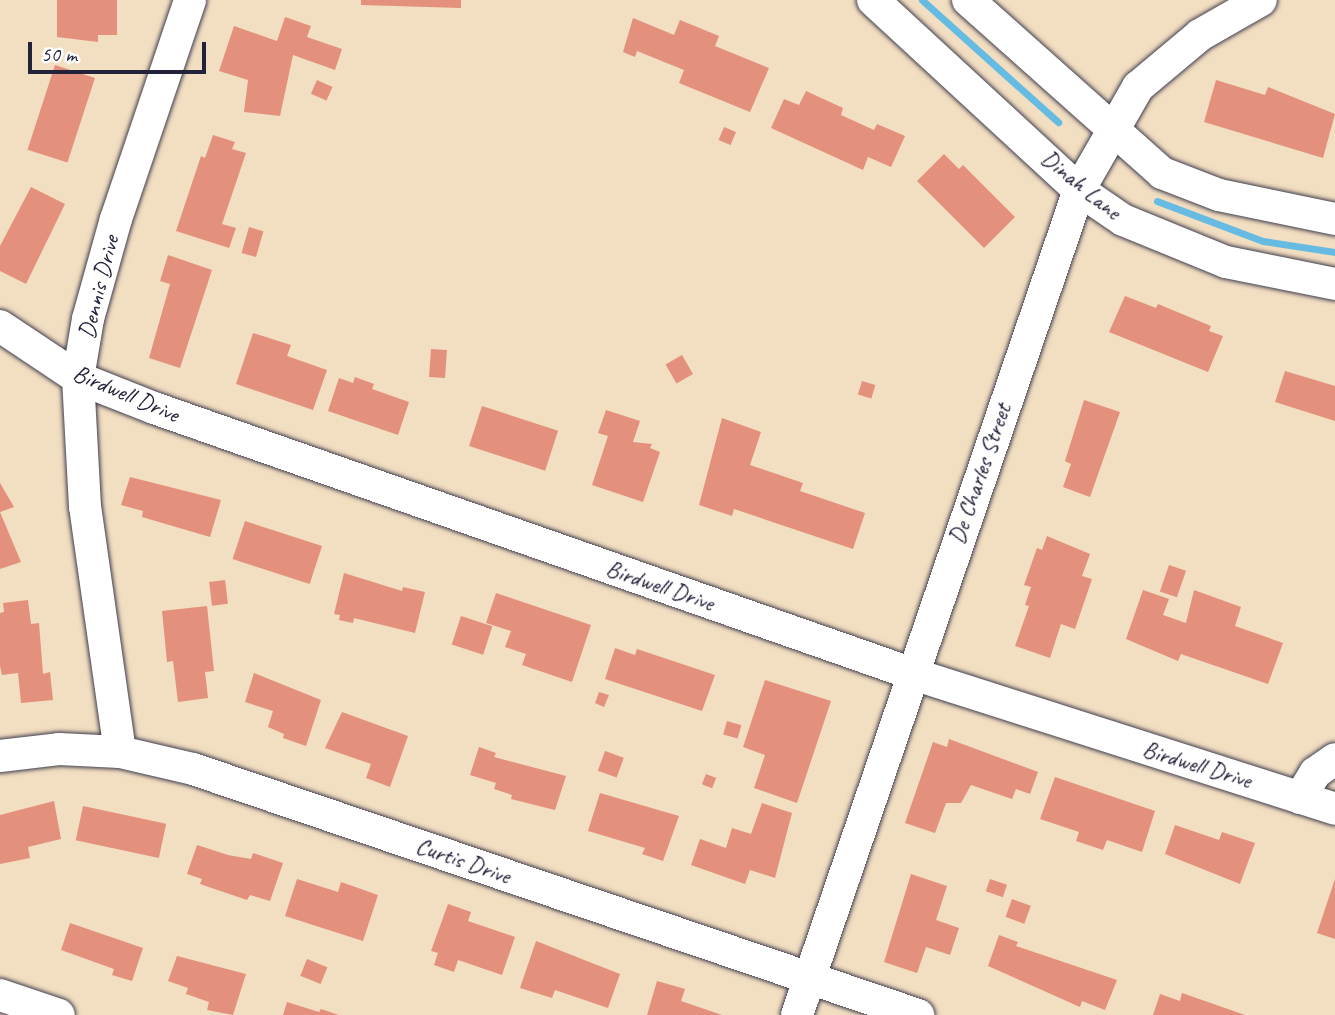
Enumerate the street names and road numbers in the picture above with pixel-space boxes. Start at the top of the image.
street label: Dinah Lane [1035,144,1127,226]
street label: Dennis Drive [72,233,126,341]
street label: Birdwell Drive [69,359,183,429]
street label: De Charles Street [942,400,1018,548]
street label: Birdwell Drive [602,554,718,618]
street label: Birdwell Drive [1139,735,1255,795]
street label: Curtis Drive [412,831,514,891]

